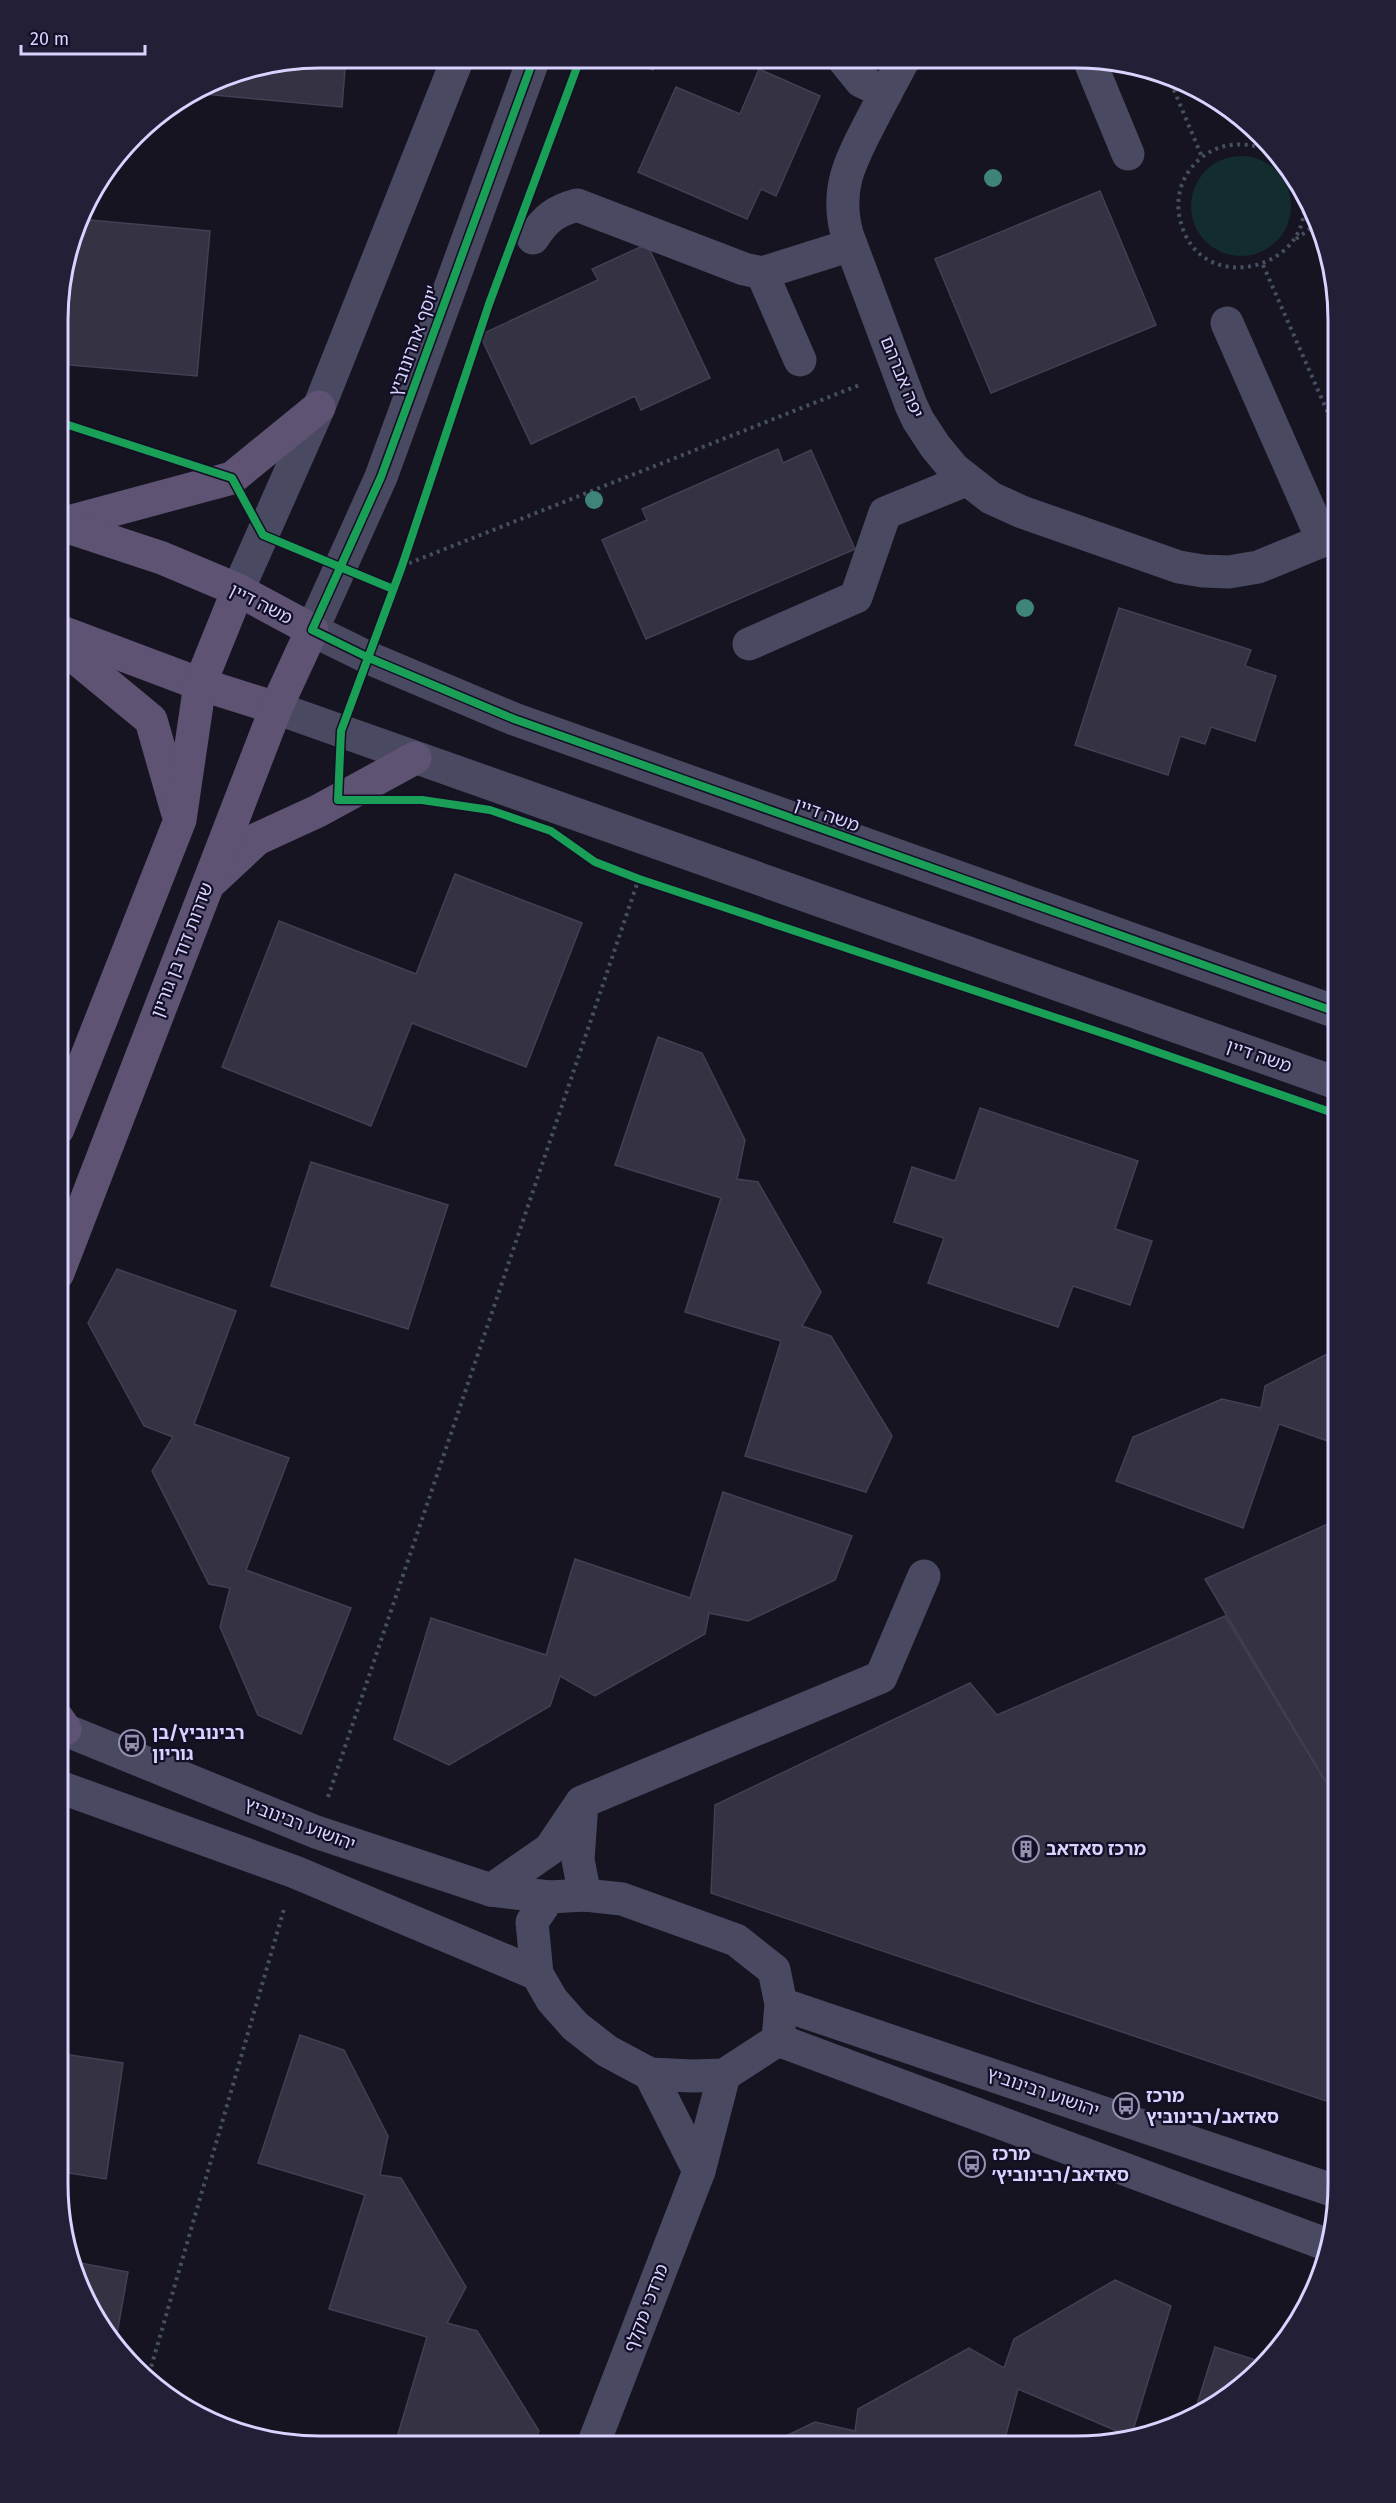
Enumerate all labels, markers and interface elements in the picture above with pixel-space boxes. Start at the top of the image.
scale bar [21,18,146,56]
text: 20 m [30,28,69,50]
street label: יוסף אהרונוביץ' [384,283,444,399]
street label: יפה אברהם [876,333,928,421]
street label: משה דיין [226,579,296,629]
street label: משה דיין [792,793,863,837]
street label: שדרות דוד בן גוריון [146,879,218,1021]
street label: משה דיין [1224,1035,1295,1077]
place label: רבינוביץ/בן גוריון [152,1722,245,1765]
bus stop icon: רבינוביץ/בן גוריון [117,1728,147,1758]
street label: יהושוע רבינוביץ [241,1793,359,1855]
building icon: מרכז סאדאב [1011,1834,1041,1864]
place label: מרכז סאדאב [1046,1838,1147,1860]
street label: יהושוע רבינוביץ [984,2063,1102,2121]
place label: מרכז סאדאב/רבינוביץ [1146,2085,1279,2128]
bus stop icon: מרכז סאדאב/רבינוביץ [1111,2091,1141,2121]
place label: מרכז סאדאב/רבינוביץ׳ [992,2143,1129,2186]
bus stop icon: מרכז סאדאב/רבינוביץ׳ [957,2149,987,2179]
street label: מרדכי מקלף [619,2261,673,2355]

